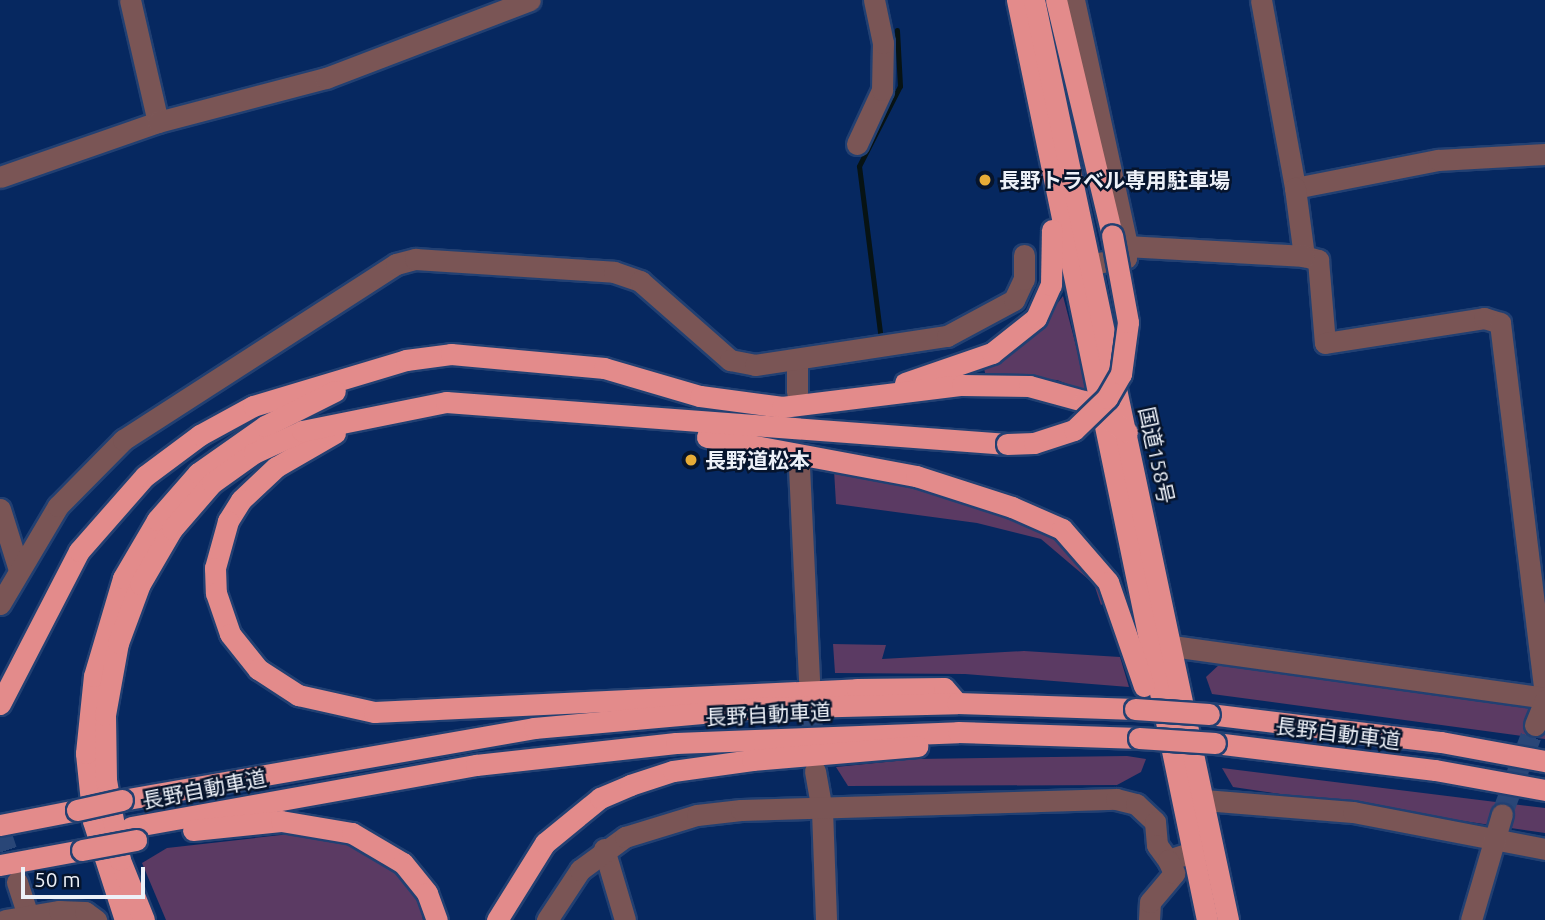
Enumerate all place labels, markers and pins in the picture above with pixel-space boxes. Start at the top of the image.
place label: 長野トラベル専用駐車場 [999,167,1230,193]
marker: 長野トラベル専用駐車場 [977,172,993,188]
place label: 長野道松本 [705,447,810,473]
marker: 長野道松本 [683,452,699,468]

